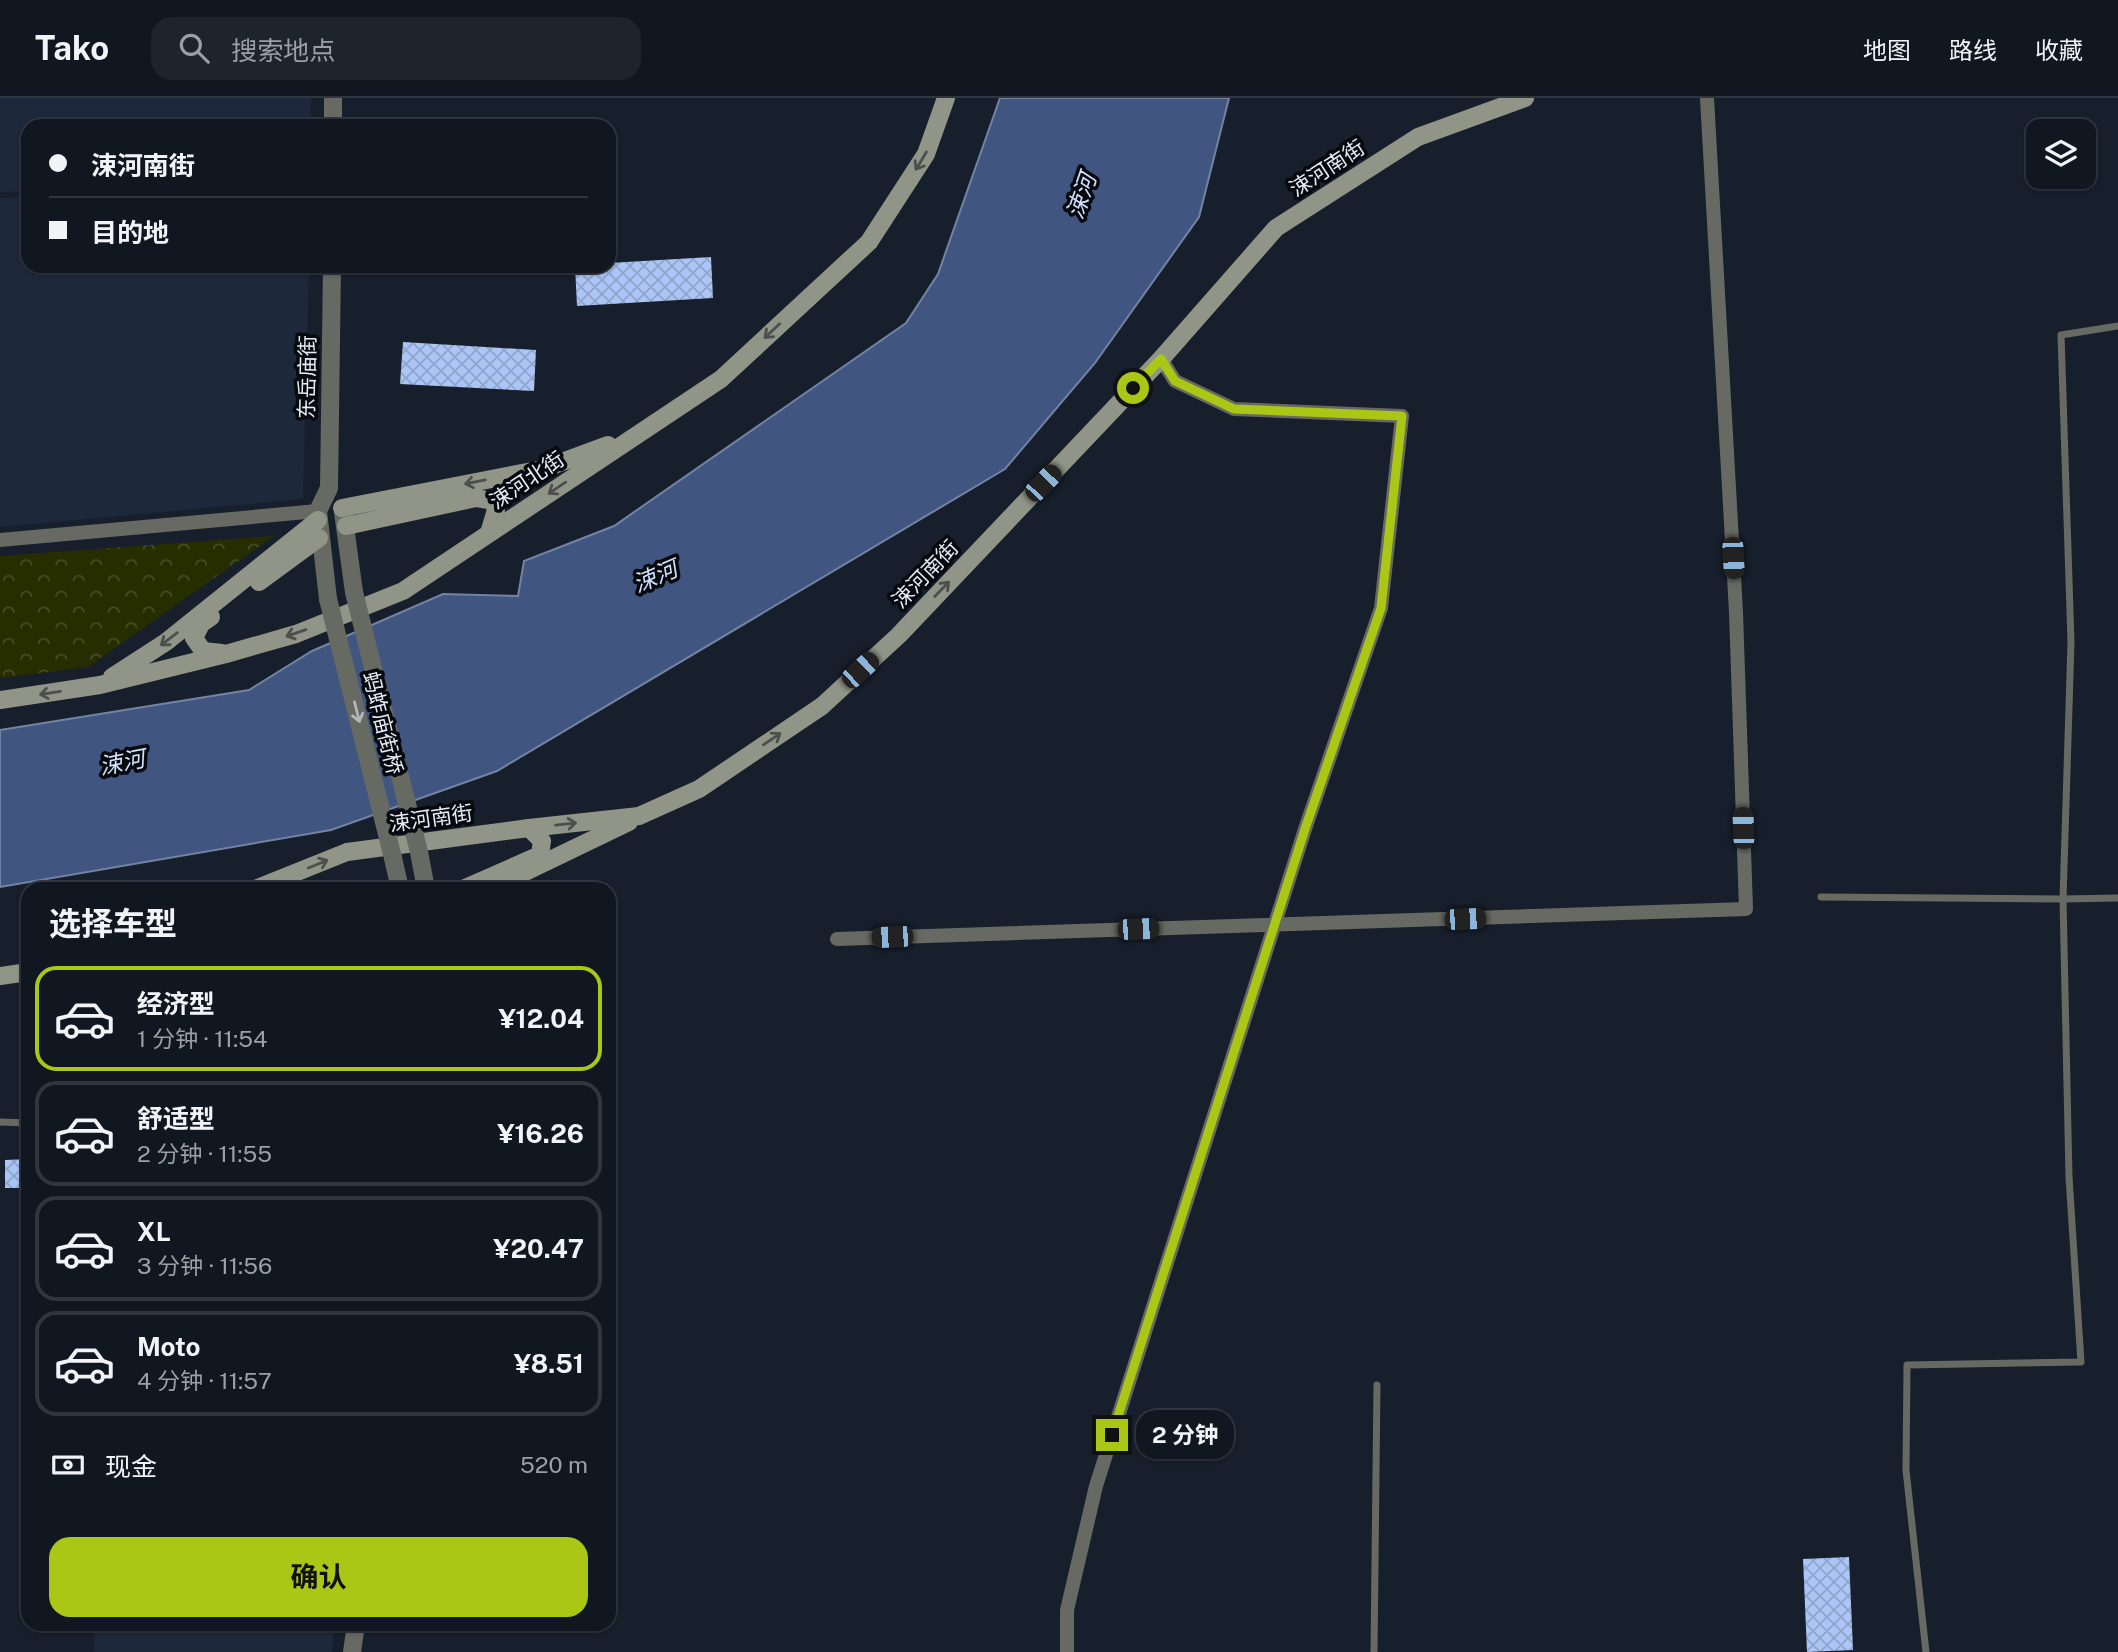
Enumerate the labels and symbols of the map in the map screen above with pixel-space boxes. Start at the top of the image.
street label: 涑河南街 [1285,135,1369,201]
one-way arrow [913,151,927,171]
water label: 涑河 [1061,166,1103,222]
one-way arrow [763,323,781,339]
street label: 东岳庙街 [294,335,320,419]
route start [1117,372,1149,404]
street label: 涑河北街 [485,446,569,514]
car [1021,461,1066,505]
one-way arrow [464,476,487,489]
one-way arrow [548,481,568,495]
street label: 涑河南街 [887,535,963,613]
car [1722,536,1745,580]
water label: 涑河 [629,553,685,597]
one-way arrow [934,580,950,598]
one-way arrow [285,628,307,640]
one-way arrow [160,632,178,647]
car [838,648,883,692]
street label: 蚂蚱庙街桥 [358,669,408,777]
one-way arrow [39,686,62,699]
one-way arrow [351,701,364,723]
one-way arrow [762,732,781,746]
water label: 涑河 [97,744,151,780]
street label: 涑河南街 [388,800,474,836]
car [1732,807,1755,849]
one-way arrow [554,817,577,830]
one-way arrow [307,856,329,869]
car [1444,908,1487,930]
car [1117,918,1160,940]
car [871,926,914,948]
callout: 2 分钟 [1136,1410,1234,1460]
route end [1096,1419,1128,1451]

